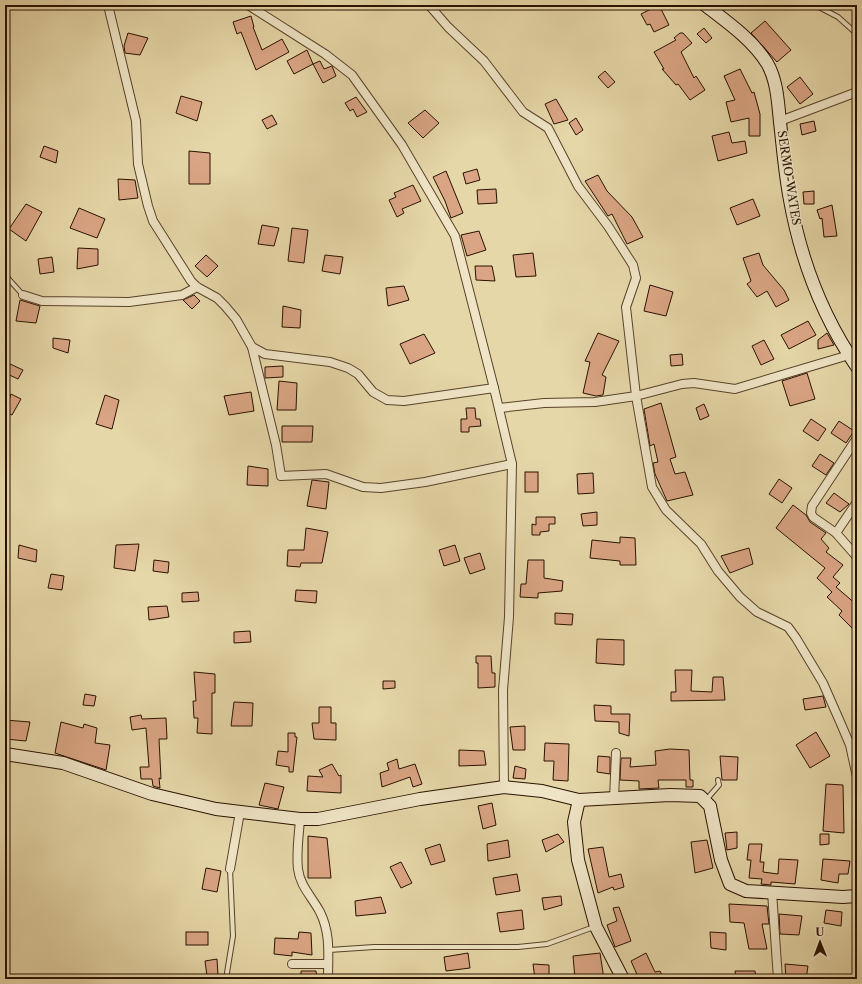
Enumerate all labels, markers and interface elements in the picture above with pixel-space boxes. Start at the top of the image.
street label: SERMO-WATES [775,129,804,226]
north arrow [800,922,840,962]
text: U [815,925,824,939]

